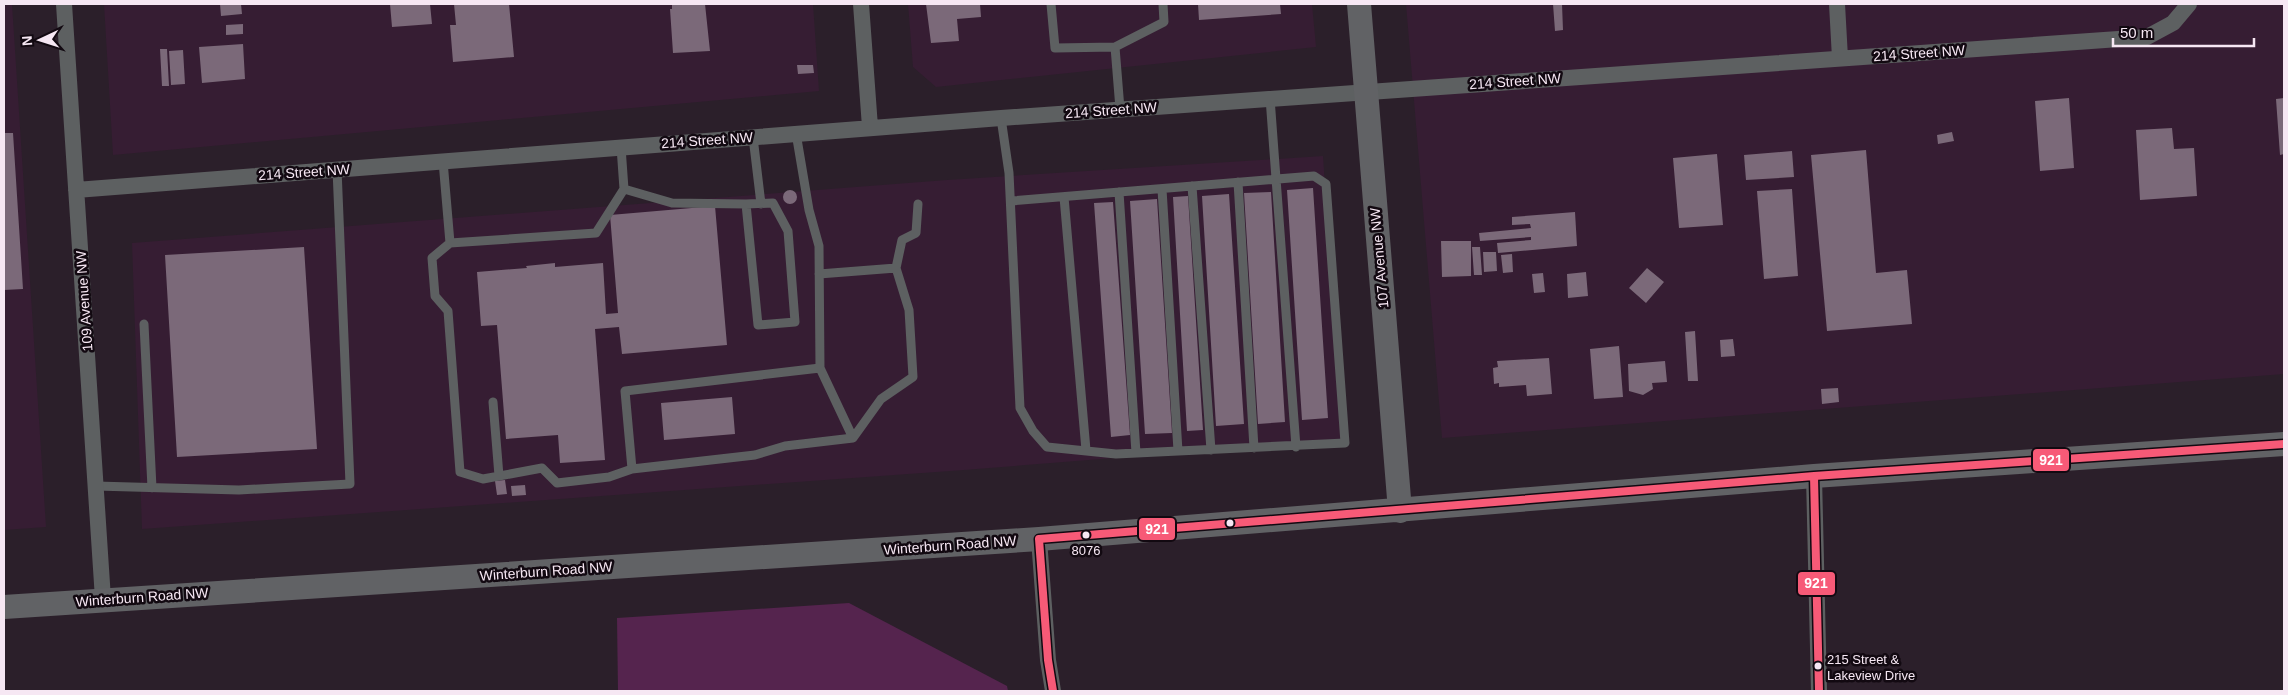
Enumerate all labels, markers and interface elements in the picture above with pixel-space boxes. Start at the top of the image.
north arrow [15,15,65,65]
scale bar [2113,15,2254,47]
text: 50 m [2120,24,2153,41]
text: N [19,35,35,47]
street label: 214 Street NW [1873,42,1966,64]
street label: 214 Street NW [1469,70,1562,92]
street label: 214 Street NW [1065,99,1158,121]
street label: 214 Street NW [661,129,754,151]
street label: 214 Street NW [258,161,351,183]
street label: 107 Avenue NW [1367,206,1391,309]
street label: 109 Avenue NW [72,249,96,352]
line badge: 921 [2032,448,2070,472]
text: 921 [2039,452,2063,468]
line badge: 921 [1138,517,1176,541]
unlabelled marker [1225,518,1235,528]
text: 921 [1145,521,1169,537]
marker: 8076 [1081,530,1091,540]
street label: Winterburn Road NW [883,532,1018,558]
place label: 8076 [1072,543,1100,558]
street label: Winterburn Road NW [479,558,614,584]
line badge: 921 [1797,571,1836,596]
text: 921 [1804,575,1828,591]
street label: Winterburn Road NW [75,584,210,610]
place label: 215 Street & Lakeview Drive [1827,652,1915,683]
marker: 215 Street & Lakeview Drive [1813,661,1823,671]

